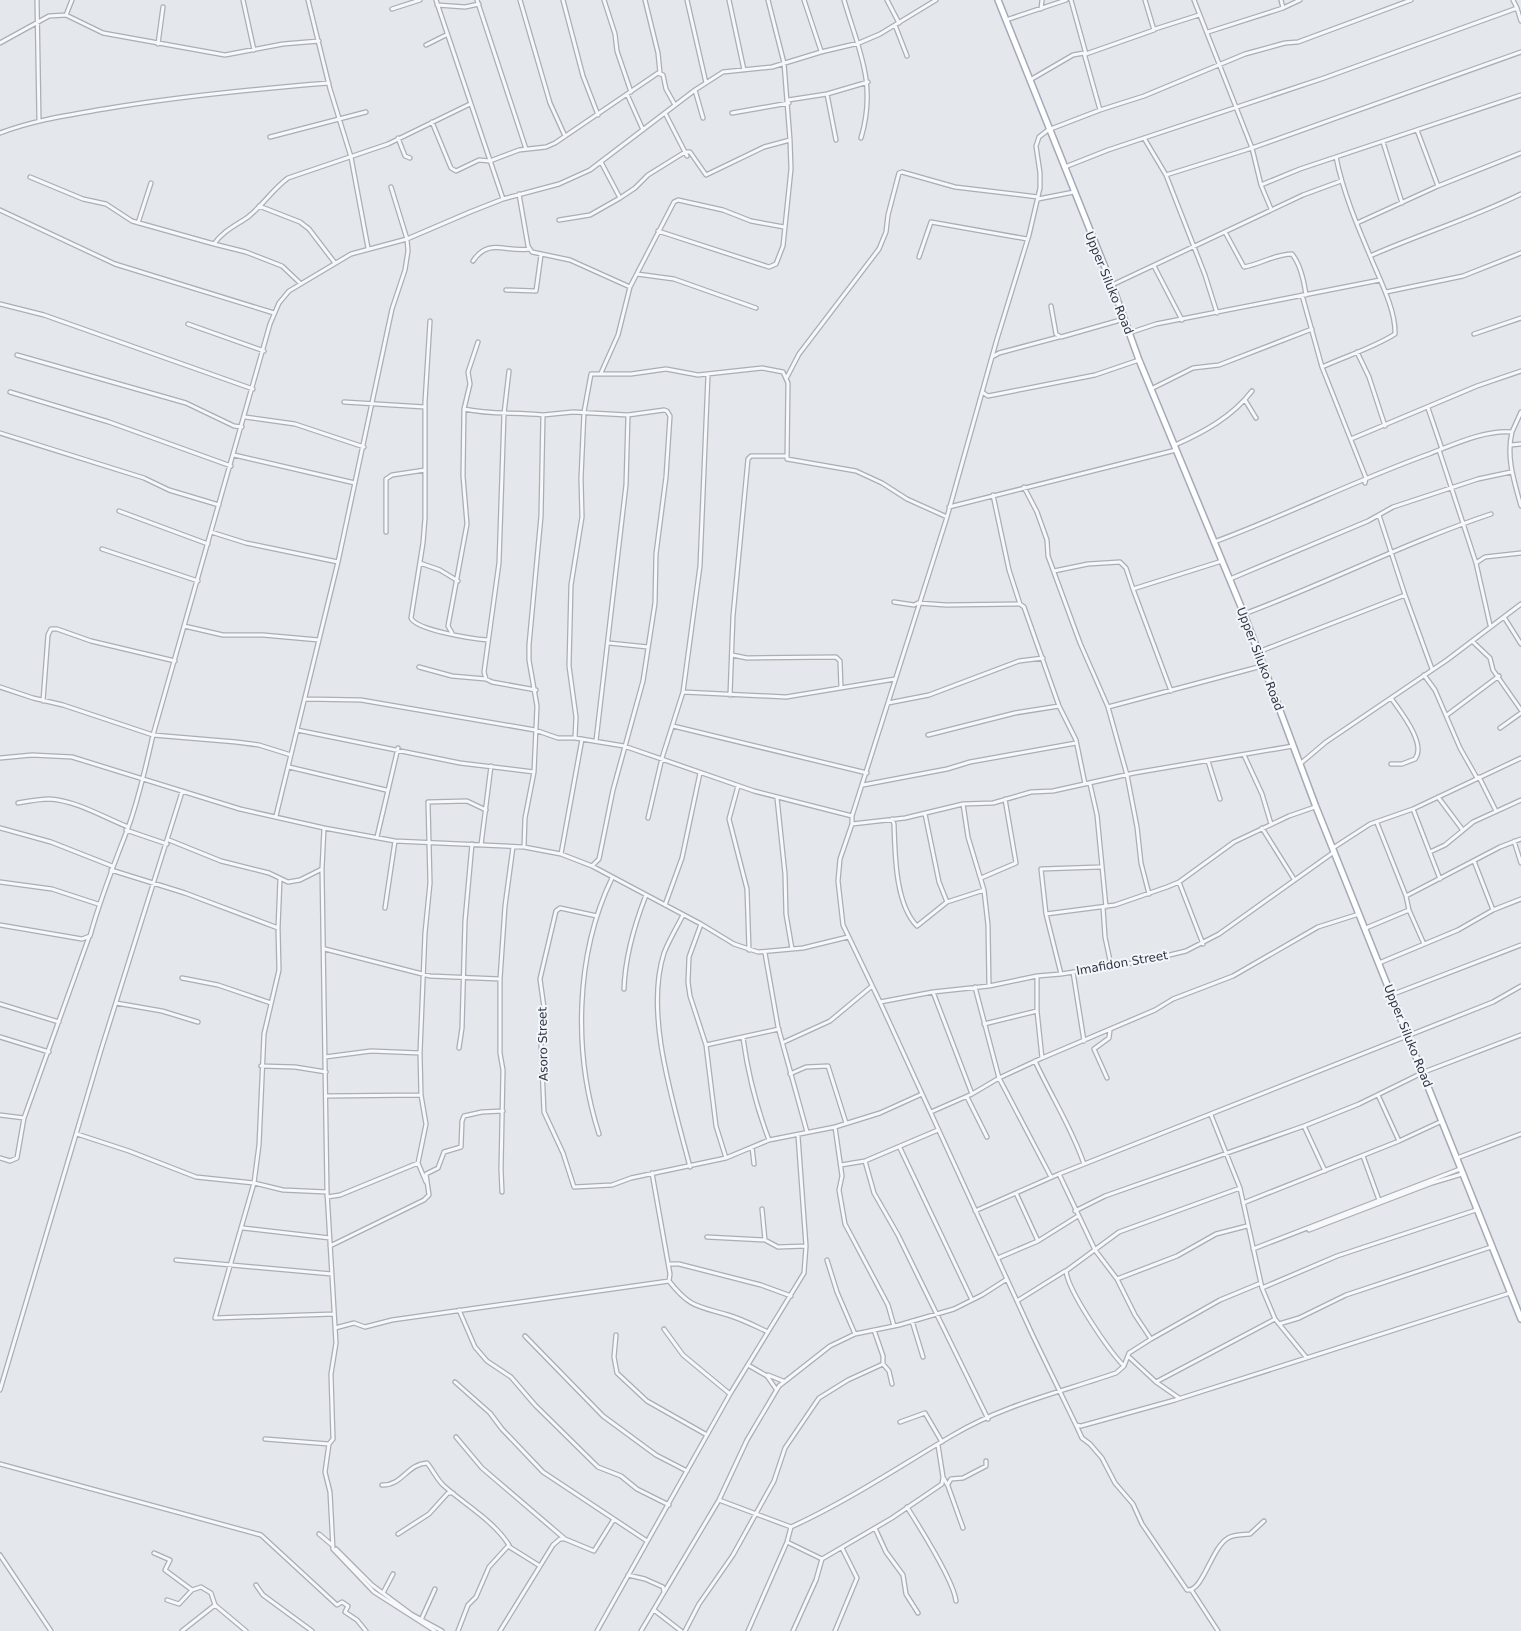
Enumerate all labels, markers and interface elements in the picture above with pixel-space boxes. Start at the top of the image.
street label: Upper Siluko Road [1082,229,1136,337]
street label: Upper Siluko Road [1234,605,1286,713]
street label: Imafidon Street [1075,948,1169,978]
street label: Upper Siluko Road [1381,982,1435,1090]
street label: Asoro Street [535,1007,551,1081]

